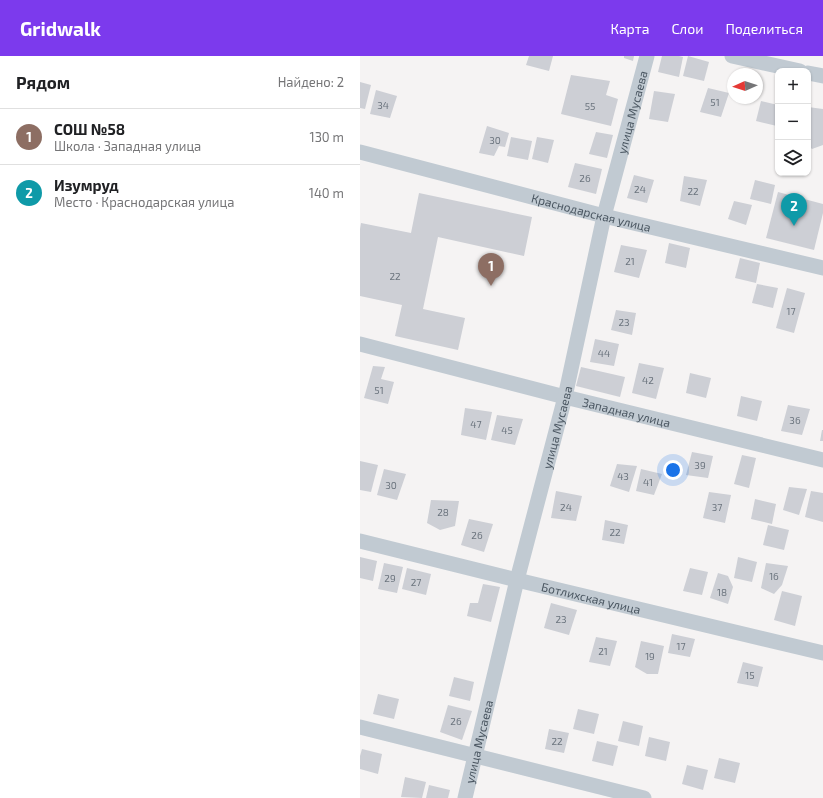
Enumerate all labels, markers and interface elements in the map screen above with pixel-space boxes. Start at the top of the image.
text: Gridwalk [20,17,101,40]
text: Карта [610,20,649,37]
text: Слои [671,20,703,37]
text: Поделиться [725,20,803,37]
north arrow [727,68,763,104]
map controls [775,68,811,176]
button: + [775,68,811,104]
street label: улица Мусаева [614,69,650,155]
text: Рядом [16,72,70,92]
text: Найдено: 2 [278,74,344,90]
house number: 51 [710,96,720,108]
house number: 34 [377,99,389,111]
house number: 55 [585,100,595,112]
button: − [775,104,811,140]
text: СОШ №58 [54,120,125,138]
text: 1 [26,129,32,145]
text: 130 m [309,129,344,145]
house number: 30 [489,134,501,146]
text: Школа · Западная улица [54,138,201,154]
button: layers [775,140,811,176]
house number: 26 [579,172,591,184]
text: Изумруд [54,176,119,194]
house number: 24 [634,183,646,195]
text: 2 [25,185,33,201]
text: 140 m [309,185,344,201]
house number: 22 [687,185,699,197]
street label: Краснодарская улица [530,190,652,234]
pin: 2 [781,193,807,226]
text: Место · Краснодарская улица [54,194,234,210]
pin: 1 [478,253,504,286]
house number: 21 [625,255,635,267]
house number: 22 [389,270,401,282]
house number: 17 [786,305,796,317]
house number: 23 [618,316,630,328]
house number: 44 [598,347,610,359]
house number: 42 [642,374,654,386]
house number: 51 [374,384,384,396]
street label: улица Мусаева [539,384,574,471]
street label: Западная улица [581,395,672,430]
house number: 36 [789,414,801,426]
house number: 47 [470,418,482,430]
house number: 45 [501,424,513,436]
house number: 39 [694,459,706,471]
your location [663,460,683,480]
house number: 43 [617,470,629,482]
house number: 41 [643,476,653,488]
house number: 30 [385,479,397,491]
house number: 24 [560,501,572,513]
house number: 37 [712,501,722,513]
house number: 28 [437,506,449,518]
house number: 22 [609,526,621,538]
house number: 26 [471,529,483,541]
house number: 16 [769,570,779,582]
house number: 29 [384,572,396,584]
house number: 27 [411,576,421,588]
street label: Ботлихская улица [540,579,642,616]
house number: 18 [717,586,727,598]
house number: 23 [555,613,567,625]
house number: 17 [676,640,686,652]
house number: 21 [598,645,608,657]
house number: 19 [645,650,655,662]
house number: 15 [745,669,755,681]
street label: улица Мусаева [462,698,495,785]
house number: 26 [450,715,462,727]
house number: 22 [551,735,563,747]

